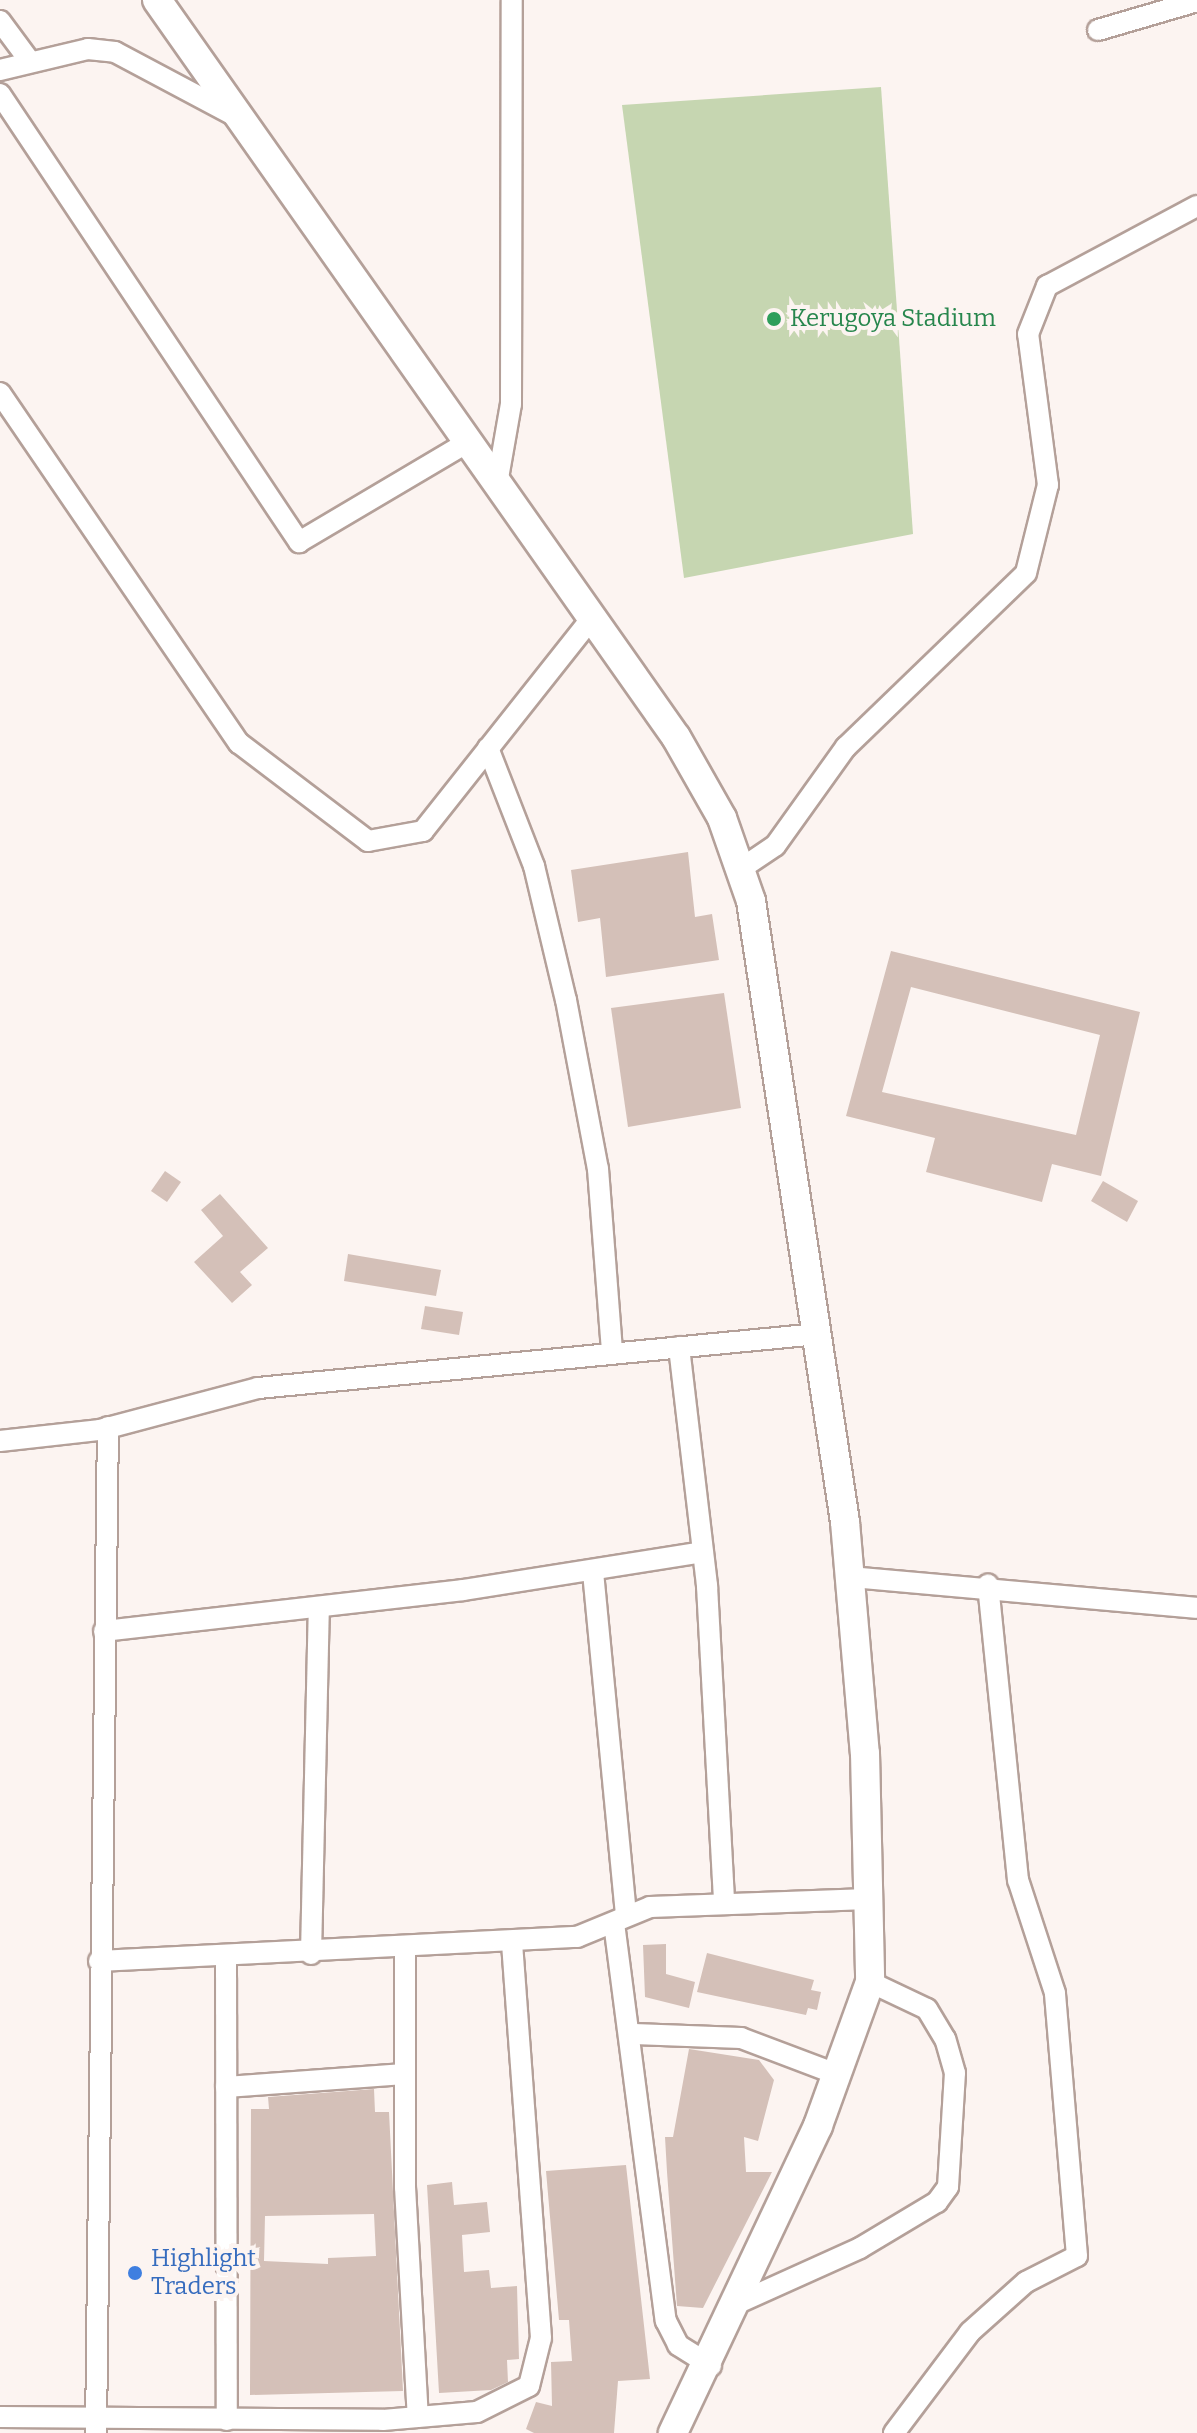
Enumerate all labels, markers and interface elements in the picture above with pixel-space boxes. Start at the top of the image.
place label: Kerugoya Stadium [790,305,996,333]
marker: Kerugoya Stadium [765,310,783,328]
place label: Highlight Traders [151,2245,256,2301]
marker: Highlight Traders [126,2264,144,2282]

